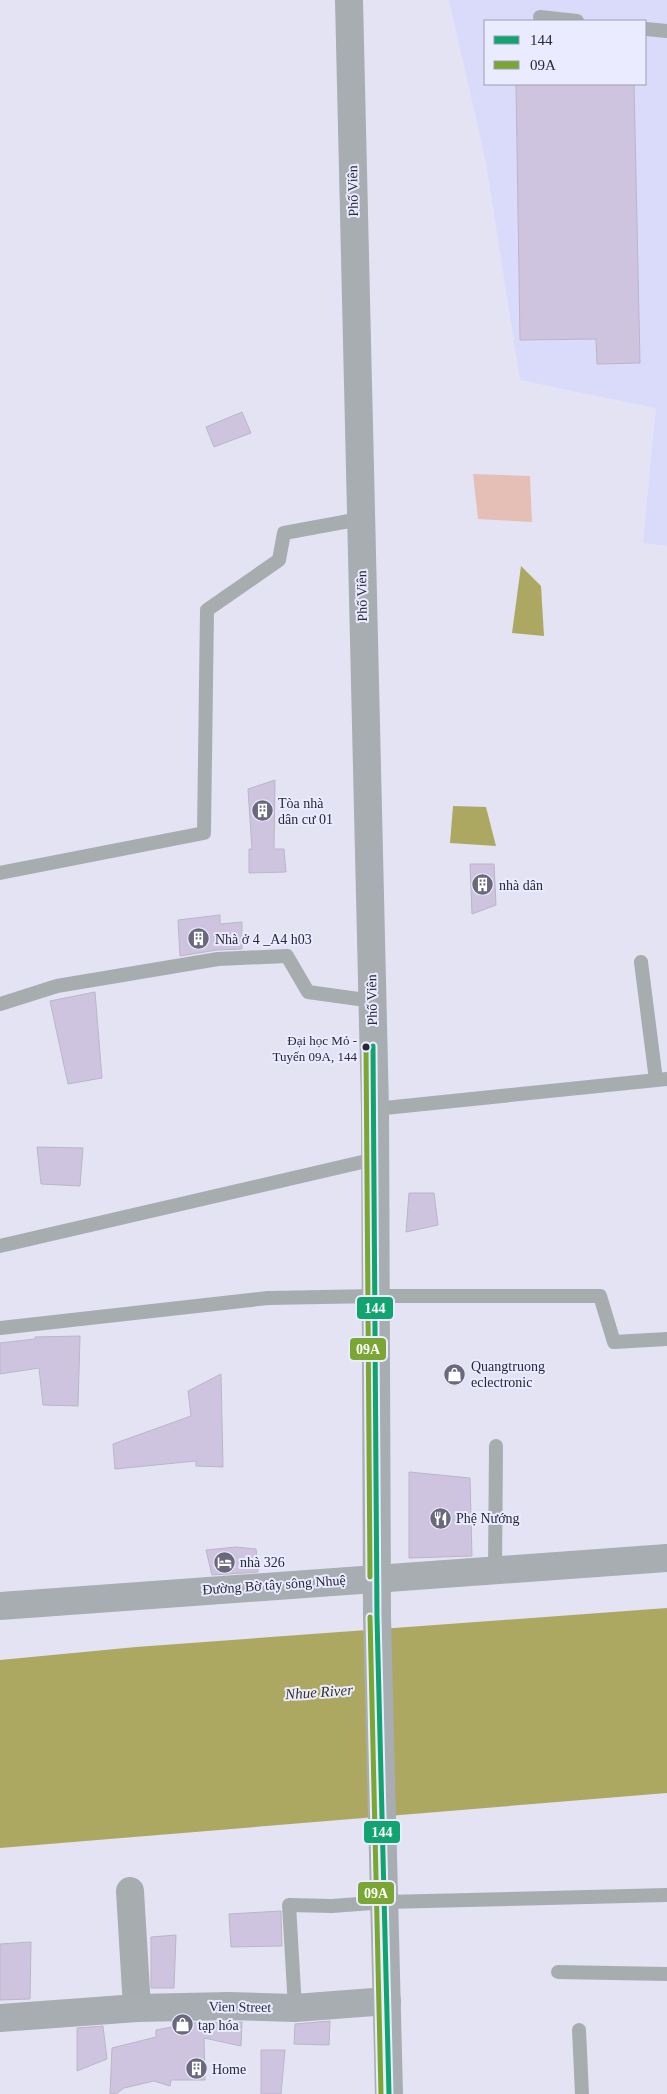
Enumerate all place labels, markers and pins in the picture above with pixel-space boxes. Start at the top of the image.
place label: Tòa nhà dân cư 01 [278,796,333,827]
building icon: Tòa nhà dân cư 01 [250,799,274,823]
building icon: nhà dân [471,873,495,897]
place label: nhà dân [499,878,543,893]
building icon: Nhà ở 4 _A4 h03 [187,927,211,951]
place label: Nhà ở 4 _A4 h03 [215,932,312,947]
place label: Đại học Mỏ - Tuyến 09A, 144 [273,1033,357,1064]
marker: Đại học Mỏ - Tuyến 09A, 144 [361,1042,371,1052]
place label: Quangtruong eclectronic [471,1359,545,1390]
shop icon: Quangtruong eclectronic [443,1362,467,1386]
restaurant icon: Phệ Nướng [428,1506,452,1530]
place label: Phệ Nướng [456,1511,520,1526]
hotel icon: nhà 326 [212,1550,236,1574]
place label: nhà 326 [240,1555,285,1570]
shop icon: tạp hóa [170,2013,194,2037]
place label: tạp hóa [198,2018,240,2033]
building icon: Home [184,2057,208,2081]
place label: Home [212,2062,246,2077]

